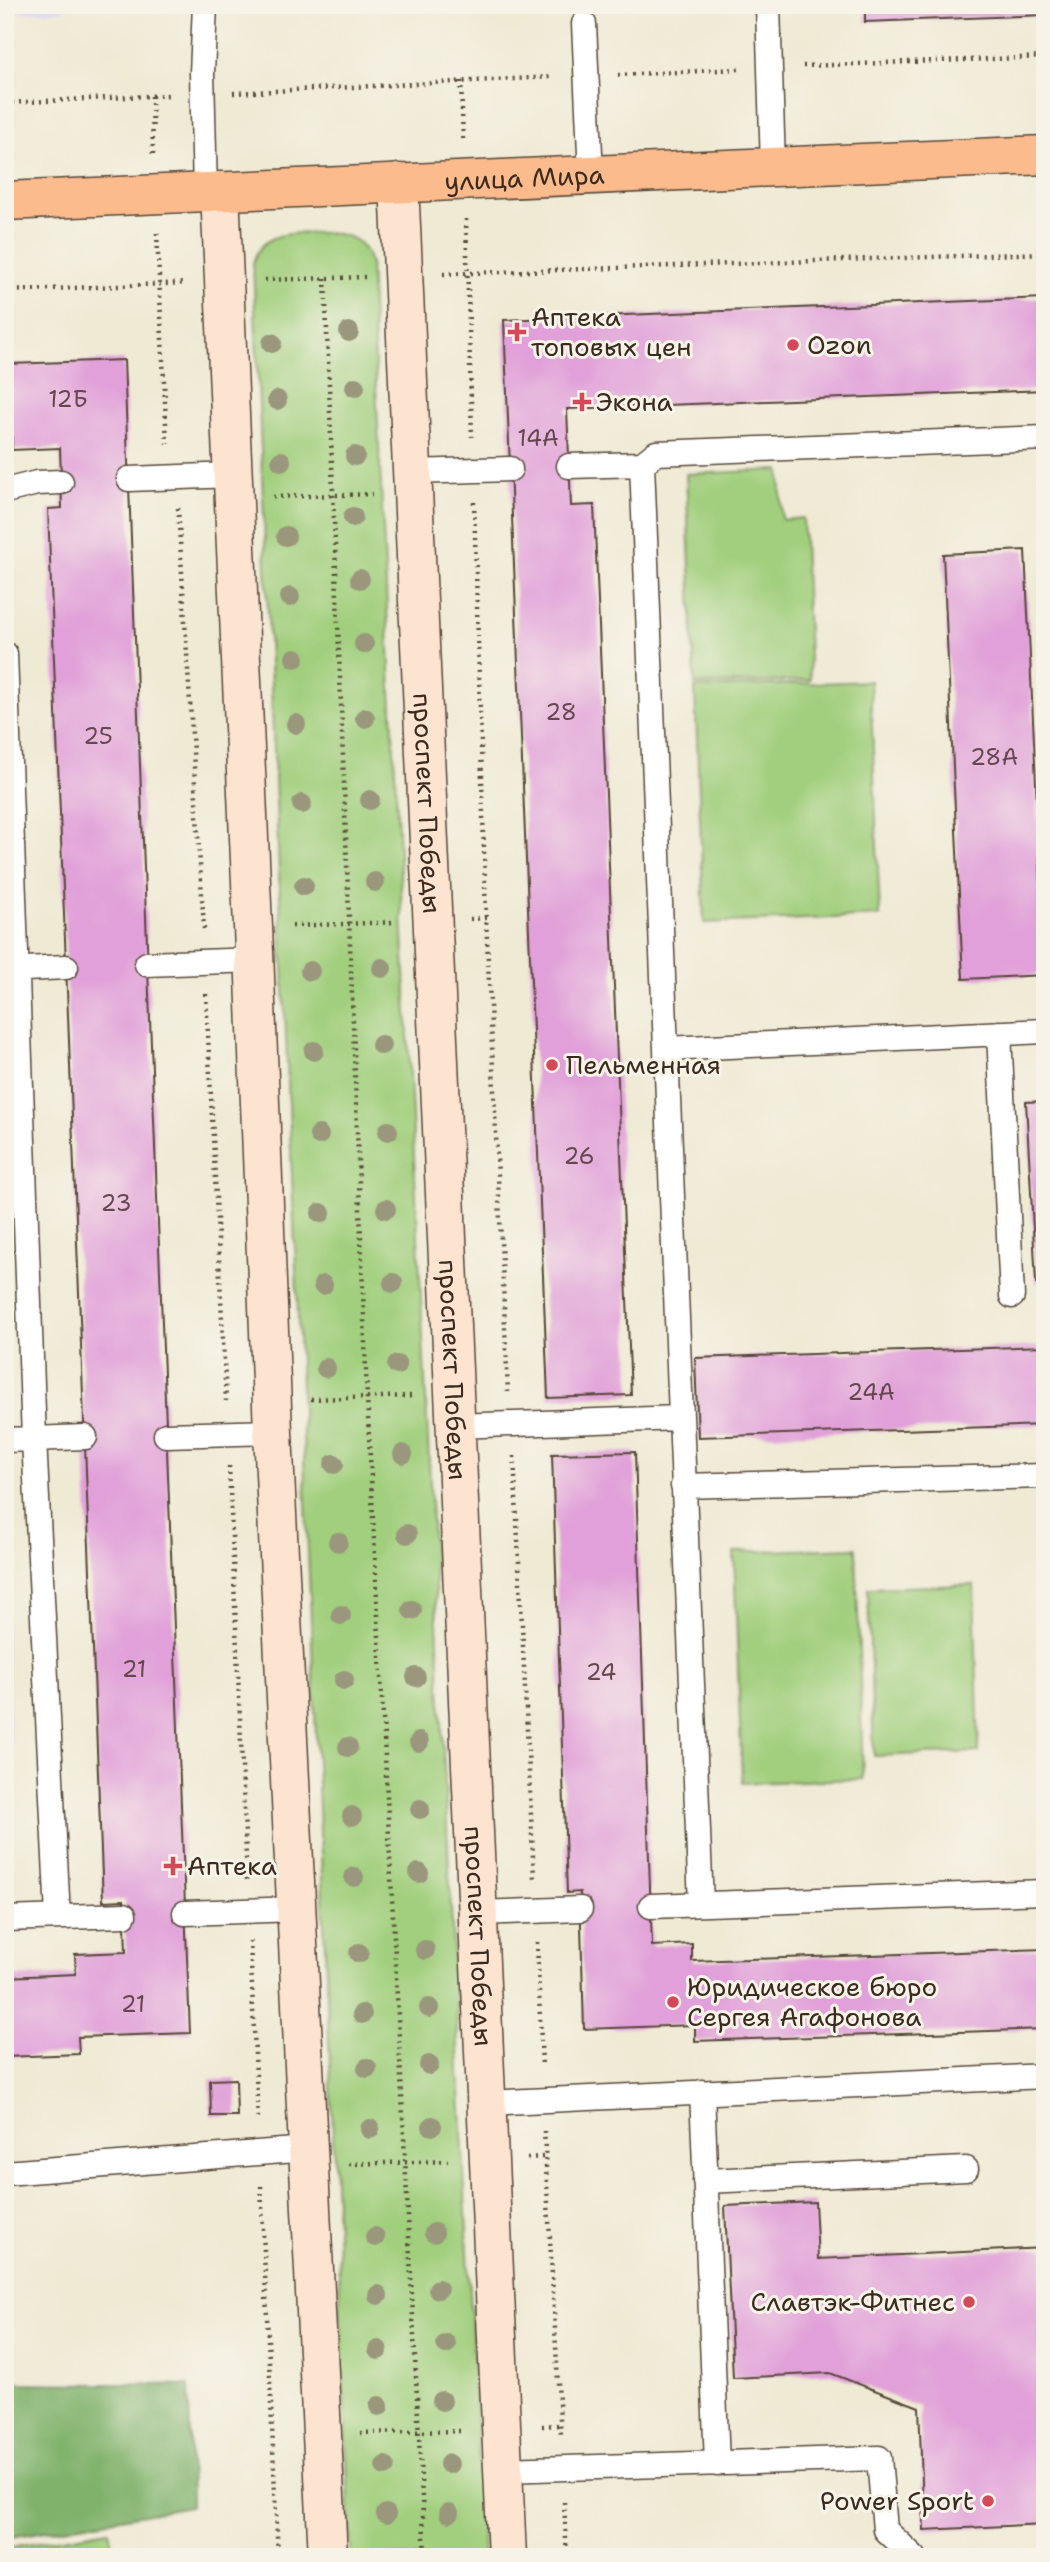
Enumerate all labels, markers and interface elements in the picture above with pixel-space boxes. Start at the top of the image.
street label: улица Мира [444,156,605,199]
place label: Аптека топовых цен [531,299,692,364]
marker: Аптека топовых цен [509,324,525,340]
place label: Ozon [807,327,872,362]
marker: Ozon [785,337,801,353]
house number: 12Б [48,384,88,414]
place label: Экона [596,384,673,419]
marker: Экона [574,394,590,410]
house number: 14А [517,423,559,453]
street label: проспект Победы [405,692,450,915]
house number: 28 [545,697,577,727]
house number: 25 [83,721,113,751]
house number: 28А [970,742,1018,772]
place label: Пельменная [566,1047,721,1082]
marker: Пельменная [544,1057,560,1073]
house number: 26 [563,1141,595,1171]
house number: 23 [100,1188,132,1218]
street label: проспект Победы [431,1259,476,1481]
house number: 24А [847,1377,895,1407]
house number: 21 [122,1654,146,1684]
house number: 24 [586,1657,616,1687]
street label: проспект Победы [457,1825,502,2047]
place label: Аптека [187,1848,277,1883]
marker: Аптека [165,1858,181,1874]
place label: Юридическое бюро Сергея Агафонова [687,1969,937,2034]
house number: 21 [121,1989,145,2019]
marker: Юридическое бюро Сергея Агафонова [665,1994,681,2010]
place label: Славтэк-Фитнес [751,2284,955,2319]
marker: Славтэк-Фитнес [961,2294,977,2310]
place label: Power Sport [820,2483,974,2518]
marker: Power Sport [980,2493,996,2509]

